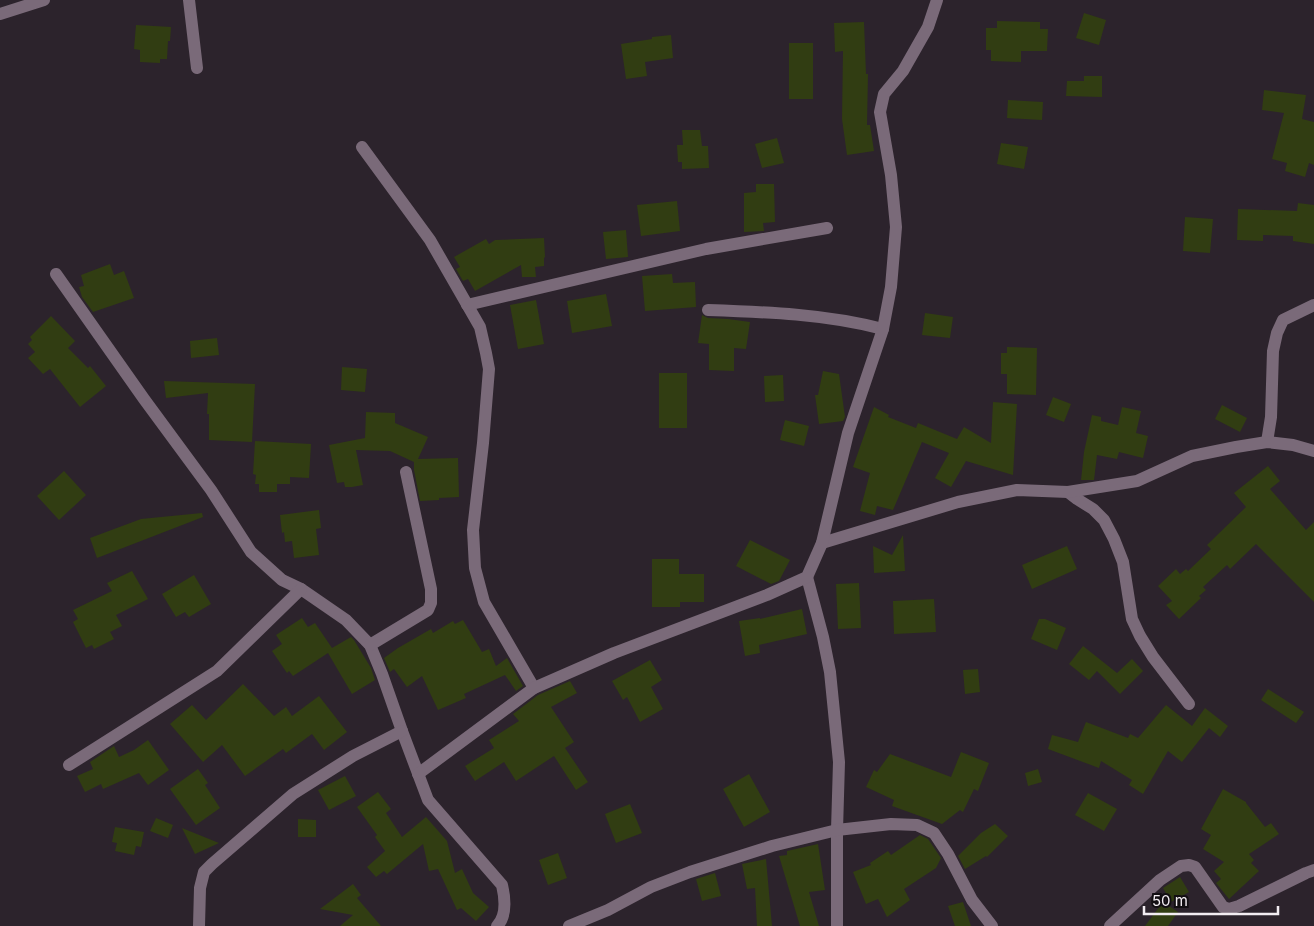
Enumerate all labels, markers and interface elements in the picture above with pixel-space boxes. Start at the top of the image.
scale bar [1144,884,1278,916]
text: 50 m [1152,891,1188,910]

